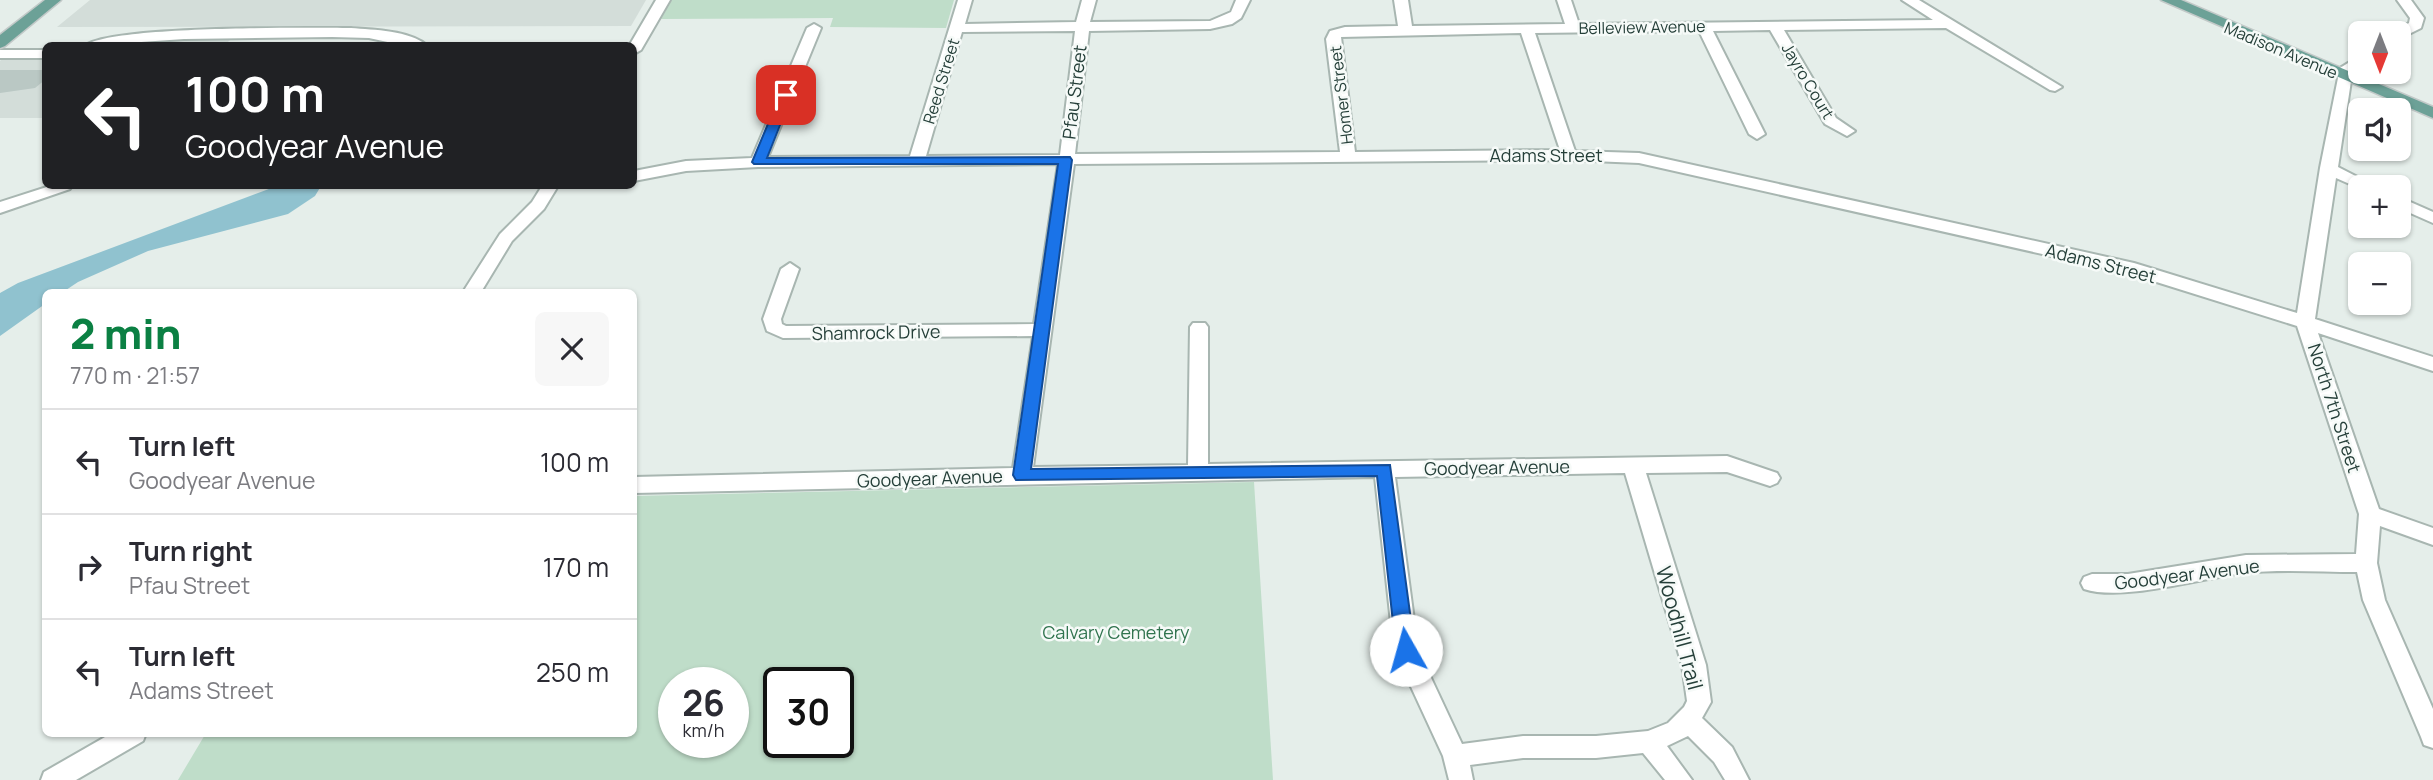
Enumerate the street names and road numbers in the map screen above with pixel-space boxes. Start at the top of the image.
street label: Belleview Avenue [1578,15,1706,39]
street label: Madison Avenue [2221,16,2341,84]
street label: Reed Street [918,35,964,127]
street label: Jayro Court [1777,39,1839,123]
street label: Pfau Street [1056,43,1092,141]
street label: Homer Street [1324,44,1358,146]
street label: Adams Street [1489,143,1603,167]
street label: Adams Street [2043,238,2159,288]
street label: Shamrock Drive [812,319,940,345]
street label: North 7th Street [2303,340,2367,476]
street label: Goodyear Avenue [1424,454,1570,480]
street label: Goodyear Avenue [857,463,1003,493]
street label: Goodyear Avenue [2113,553,2261,595]
street label: Woodhill Trail [1650,563,1710,693]

